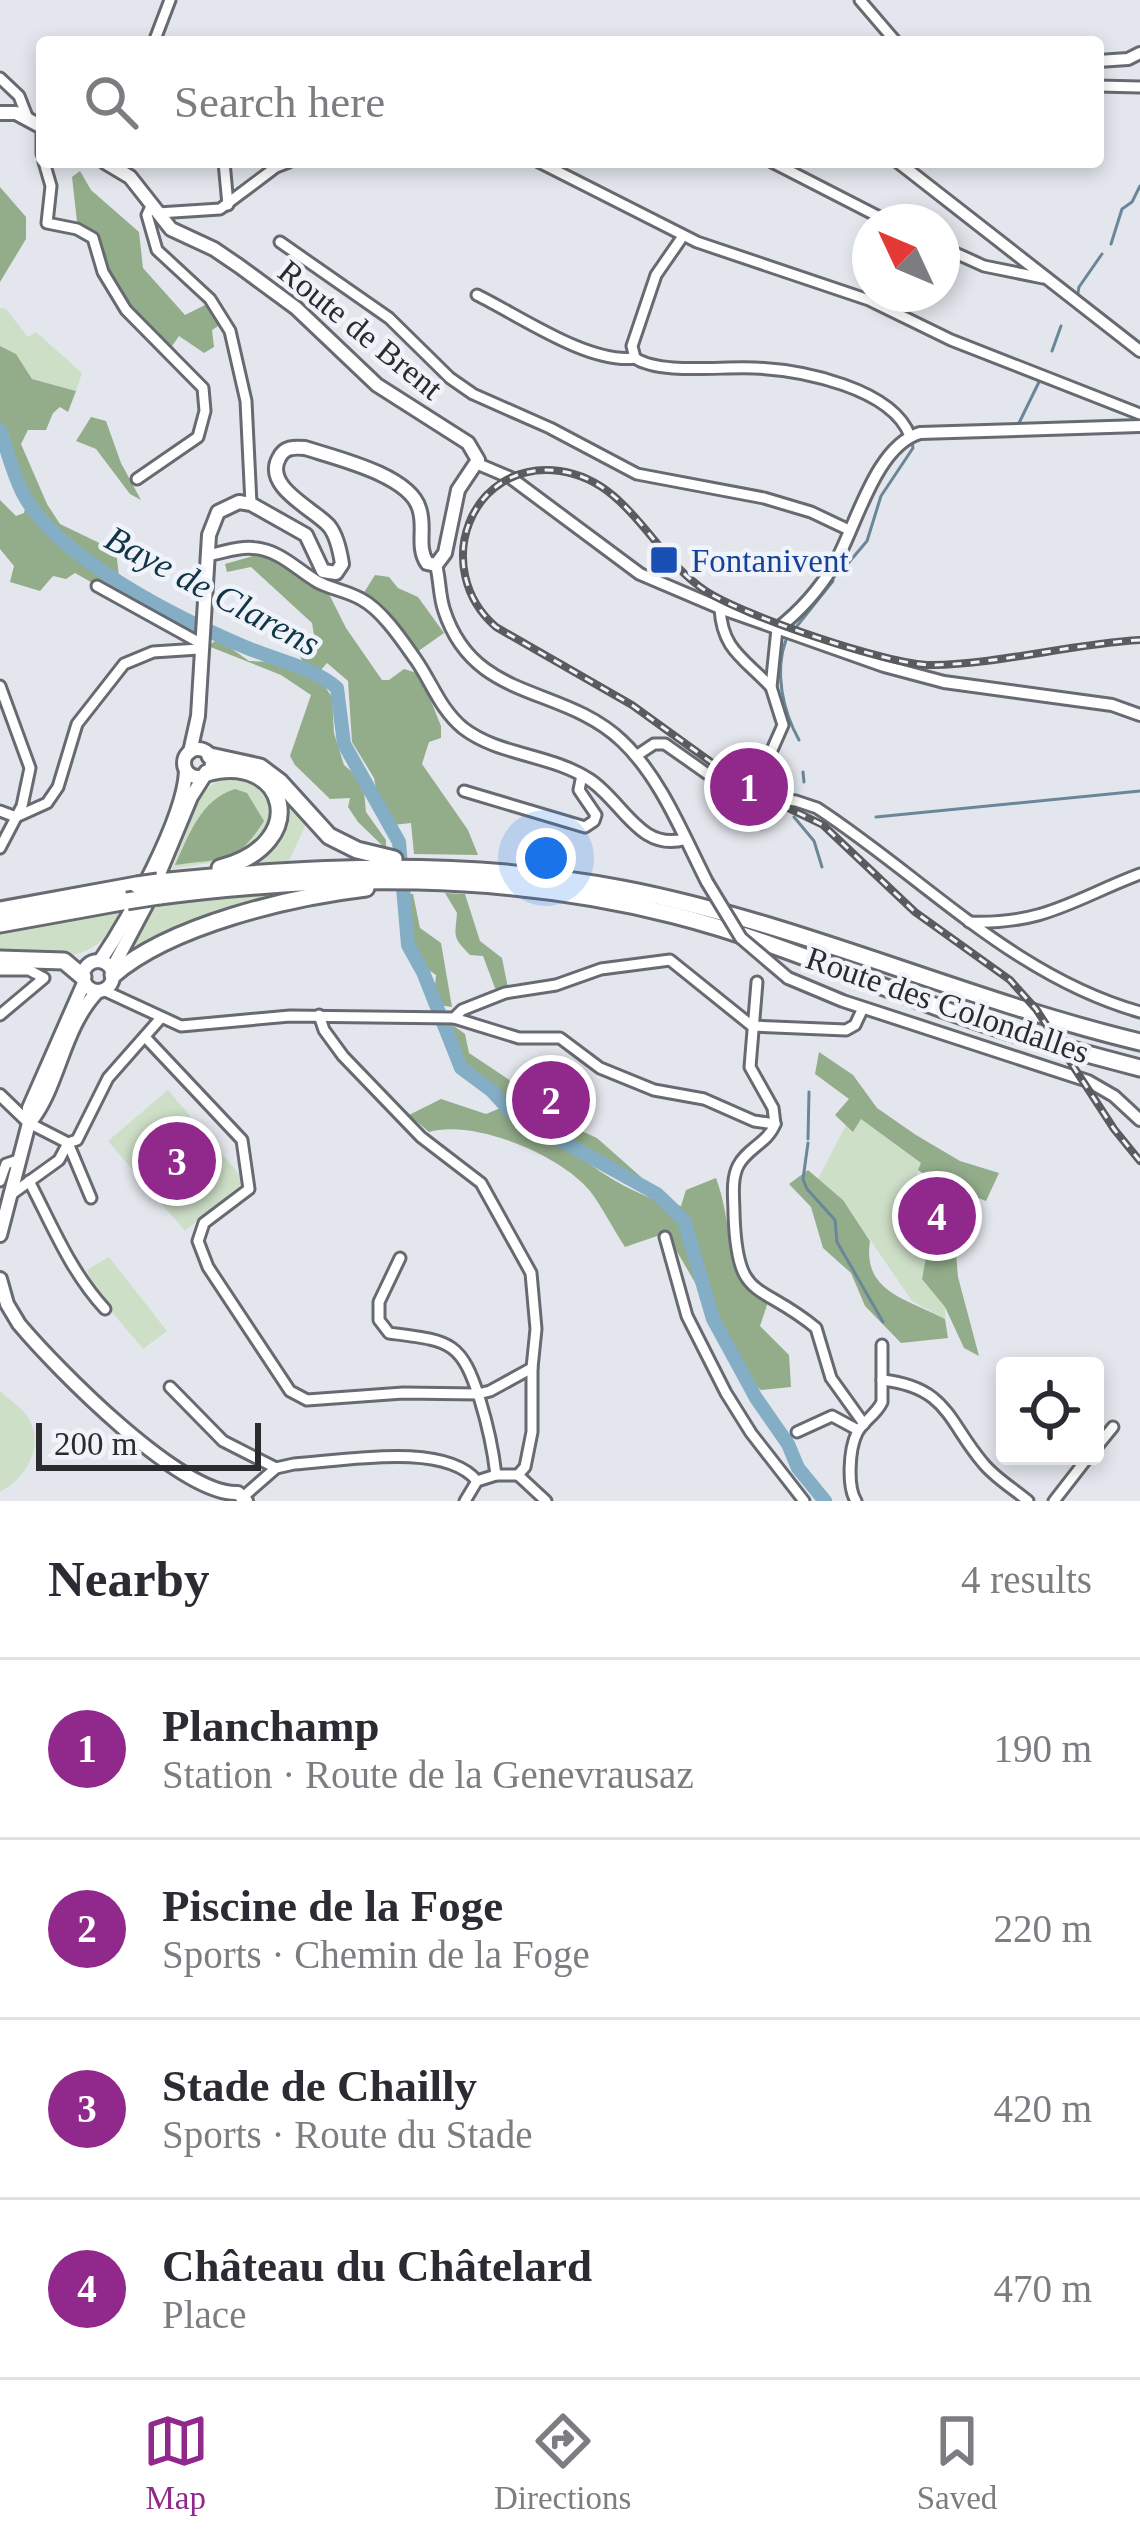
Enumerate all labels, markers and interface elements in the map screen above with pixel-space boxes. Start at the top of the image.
search box [36,36,1104,168]
icon: search [78,69,144,135]
text: Search here [174,77,385,127]
north arrow [852,204,960,312]
street label: Route de Brent [271,253,449,407]
water label: Baye de Clarens [99,518,326,664]
place label: Fontanivent [691,543,849,579]
marker: Fontanivent [648,544,680,576]
pin: 1 [710,742,788,832]
your location [516,828,576,888]
street label: Route des Colondalles [801,940,1094,1070]
pin: 2 [512,1055,590,1145]
pin: 3 [138,1116,216,1206]
pin: 4 [898,1171,976,1261]
map controls [996,1357,1104,1465]
button: locate [996,1357,1104,1465]
scale bar [36,1417,261,1470]
text: 200 m [54,1426,137,1462]
text: Nearby [48,1551,209,1607]
text: 4 results [961,1558,1092,1601]
text: Planchamp [162,1701,380,1751]
text: 1 [77,1727,97,1770]
text: 190 m [993,1727,1092,1770]
text: Station · Route de la Genevrausaz [162,1753,694,1796]
text: Piscine de la Foge [162,1881,503,1931]
text: 2 [77,1907,97,1950]
text: 220 m [993,1907,1092,1950]
text: Sports · Chemin de la Foge [162,1933,590,1976]
text: Stade de Chailly [162,2061,477,2111]
text: 3 [77,2087,97,2130]
text: 420 m [993,2087,1092,2130]
text: Sports · Route du Stade [162,2113,532,2156]
text: Château du Châtelard [162,2241,592,2291]
text: 4 [77,2267,97,2310]
text: 470 m [993,2267,1092,2310]
text: Place [162,2293,246,2336]
tab: Map [143,2408,209,2517]
tab: Directions [494,2408,631,2517]
tab: Saved [917,2408,997,2517]

